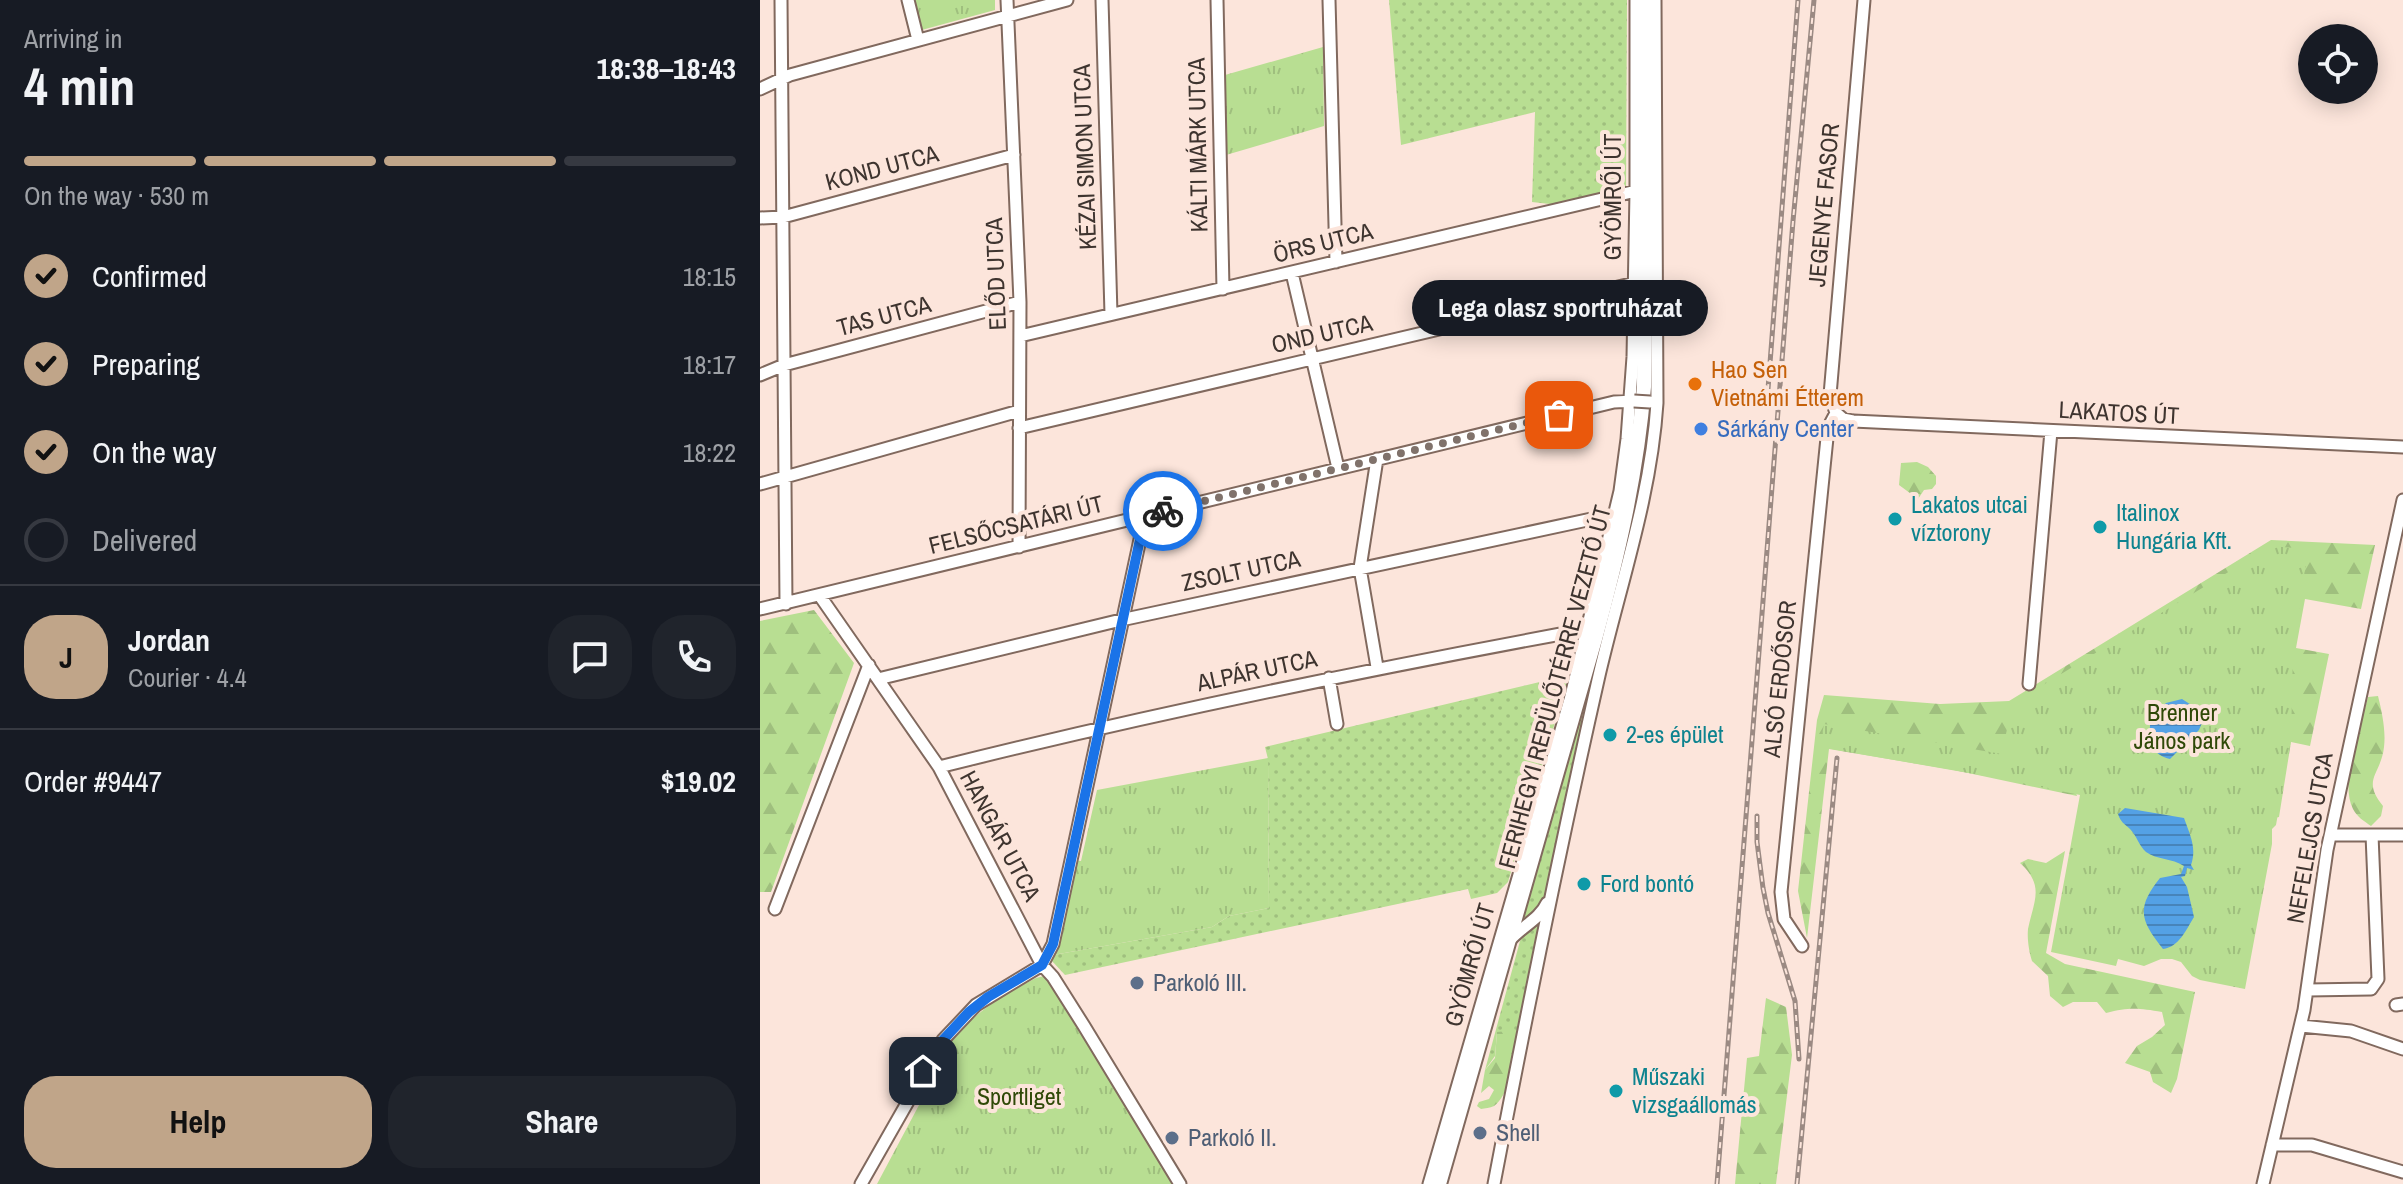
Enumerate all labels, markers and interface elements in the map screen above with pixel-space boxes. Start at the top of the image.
text: Arriving in [24,21,122,56]
map controls [2298,24,2378,104]
button: locate [2298,24,2378,104]
text: 18:38–18:43 [597,48,736,88]
text: 4 min [24,51,135,121]
street label: KÁLTI MÁRK UTCA [1179,57,1215,233]
street label: KÉZAI SIMON UTCA [1065,63,1103,250]
street label: JEGENYE FASOR [1800,122,1846,288]
street label: GYÖMRŐI ÚT [1596,134,1628,260]
street label: KOND UTCA [822,136,943,197]
text: On the way · 530 m [24,178,209,213]
street label: ÖRS UTCA [1270,214,1377,270]
street label: ELŐD UTCA [977,216,1013,331]
icon: check [24,254,68,298]
text: Confirmed [92,256,207,296]
text: 18:15 [683,259,736,294]
callout: Lega olasz sportruházat [1411,279,1707,335]
street label: TAS UTCA [833,287,935,343]
text: Lega olasz sportruházat [1438,290,1682,325]
street label: OND UTCA [1268,306,1376,360]
icon: check [24,342,68,386]
text: Preparing [92,344,200,384]
text: 18:17 [683,347,736,382]
place label: Hao Sen Vietnámi Étterem [1711,353,1864,413]
marker: Hao Sen Vietnámi Étterem [1686,375,1704,393]
pin [1525,381,1593,449]
icon: bag [1537,393,1581,437]
street label: LAKATOS ÚT [2058,393,2180,431]
place label: Sárkány Center [1717,412,1854,444]
marker: Sárkány Center [1692,420,1710,438]
icon: check [24,430,68,474]
text: On the way [92,432,216,472]
text: 18:22 [683,435,736,470]
courier [1123,471,1203,551]
street label: FELSŐCSATÁRI ÚT [925,487,1106,561]
place label: Lakatos utcai víztorony [1911,488,2028,548]
icon: bike [1141,489,1185,533]
place label: Italinox Hungária Kft. [2116,496,2232,556]
street label: FERIHEGYI REPÜLŐTÉRRE VEZETŐ ÚT [1490,502,1618,872]
marker: Lakatos utcai víztorony [1886,510,1904,528]
marker: Italinox Hungária Kft. [2091,518,2109,536]
text: Delivered [92,520,197,560]
street label: ZSOLT UTCA [1178,542,1304,598]
street label: ALSÓ ERDŐSOR [1755,599,1803,760]
button: chat [548,615,632,699]
button: phone [652,615,736,699]
text: Jordan [128,620,210,660]
text: J [59,637,73,677]
street label: ALPÁR UTCA [1193,641,1321,699]
text: Courier · 4.4 [128,660,247,695]
park label: Brenner János park [2134,696,2230,756]
place label: 2-es épület [1626,718,1724,750]
marker: 2-es épület [1601,726,1619,744]
street label: NEFELEJCS UTCA [2278,749,2340,926]
text: Order #9447 [24,761,162,801]
text: $19.02 [661,761,736,801]
street label: HANGÁR UTCA [953,765,1049,907]
place label: Ford bontó [1600,867,1694,899]
marker: Ford bontó [1575,875,1593,893]
street label: GYÖMRŐI ÚT [1436,899,1502,1030]
place label: Parkoló III. [1153,966,1247,998]
marker: Parkoló III. [1128,974,1146,992]
pin [889,1037,957,1105]
icon: home [901,1049,945,1093]
place label: Műszaki vizsgaállomás [1632,1060,1757,1120]
button: Help [24,1076,372,1168]
button: Share [388,1076,736,1168]
park label: Sportliget [977,1080,1062,1112]
marker: Műszaki vizsgaállomás [1607,1082,1625,1100]
place label: Shell [1496,1116,1540,1148]
place label: Parkoló II. [1188,1121,1277,1153]
marker: Shell [1471,1124,1489,1142]
marker: Parkoló II. [1163,1129,1181,1147]

